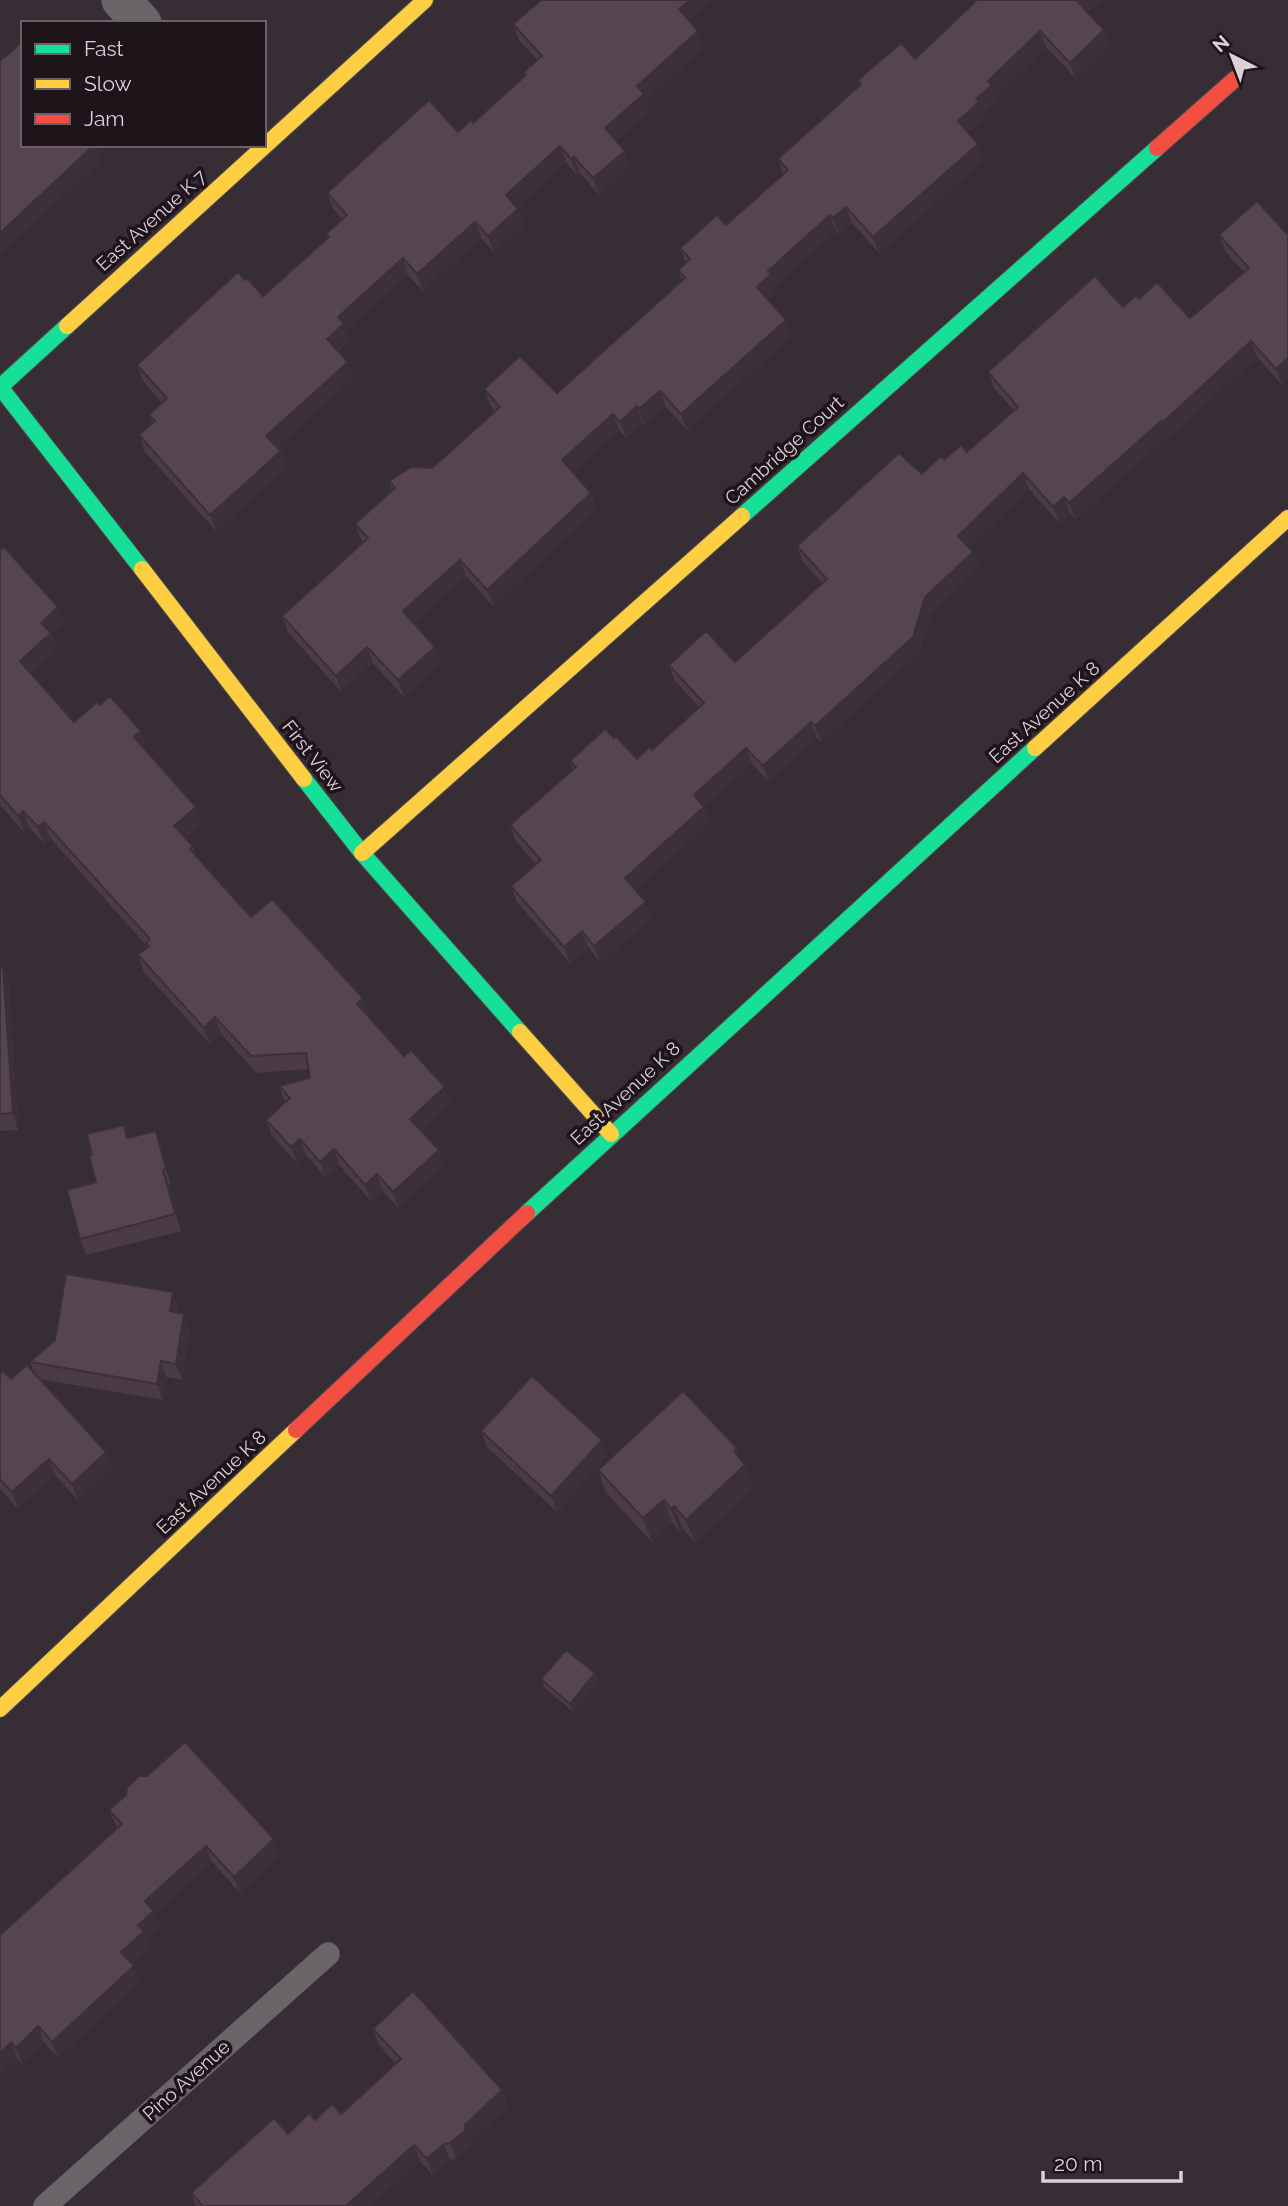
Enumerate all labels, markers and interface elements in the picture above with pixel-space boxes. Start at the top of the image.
legend [21,21,266,147]
north arrow [1197,21,1267,91]
text: N [1208,30,1233,56]
text: Fast [84,36,124,61]
text: Slow [84,71,132,96]
text: Jam [84,106,125,131]
street label: East Avenue K 7 [92,165,210,275]
street label: Cambridge Court [720,391,848,509]
street label: East Avenue K 8 [984,657,1104,767]
street label: First View [278,716,348,797]
street label: East Avenue K 8 [566,1037,684,1149]
street label: East Avenue K 8 [152,1426,270,1538]
street label: Pino Avenue [138,2035,234,2125]
scale bar [1043,2140,1181,2184]
text: 20 m [1054,2151,1102,2176]

